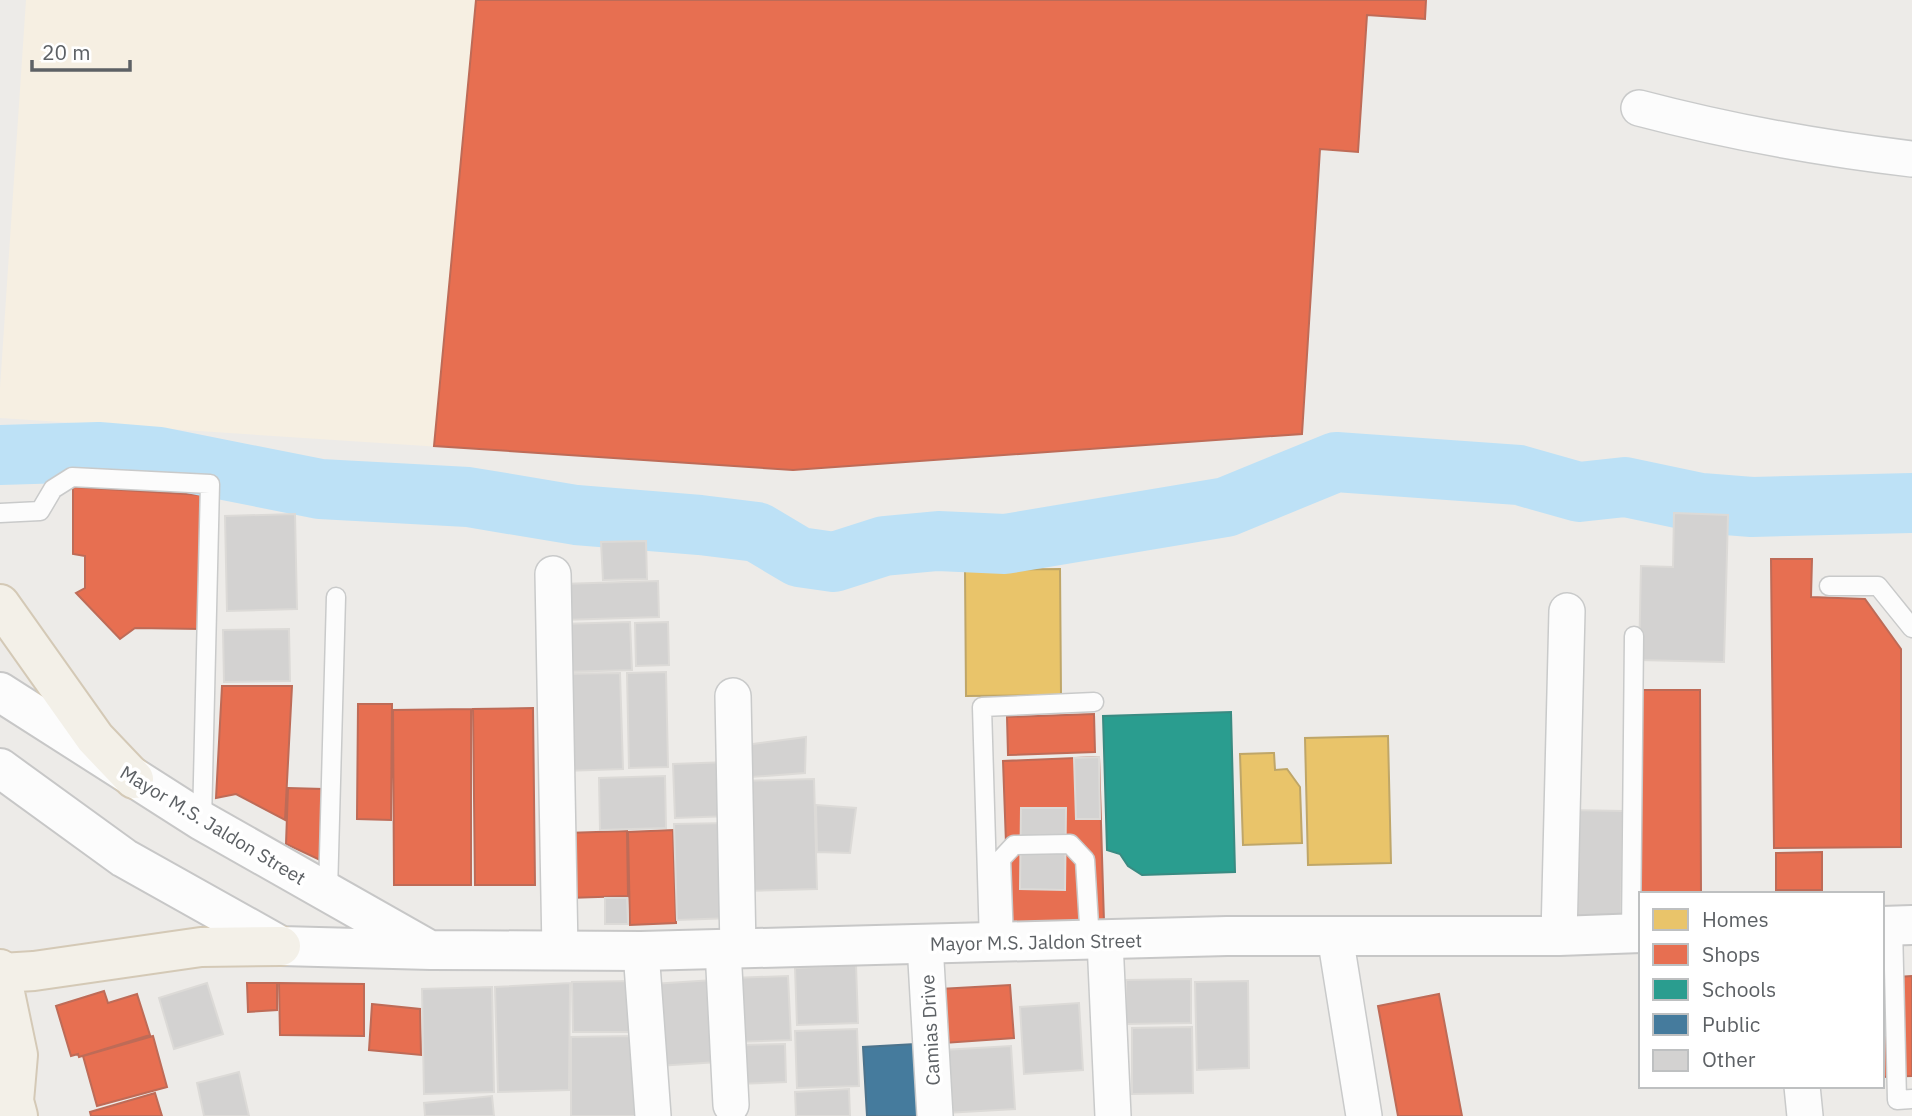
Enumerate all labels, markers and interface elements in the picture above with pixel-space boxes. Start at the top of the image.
scale bar [32,28,130,72]
text: 20 m [42,38,91,66]
street label: Mayor M.S. Jaldon Street [116,760,310,890]
legend [1639,892,1884,1088]
text: Homes [1702,905,1769,933]
street label: Mayor M.S. Jaldon Street [930,928,1142,956]
text: Shops [1702,940,1760,968]
street label: Camias Drive [915,974,945,1086]
text: Schools [1702,975,1776,1003]
text: Public [1702,1010,1760,1038]
text: Other [1702,1045,1756,1073]

